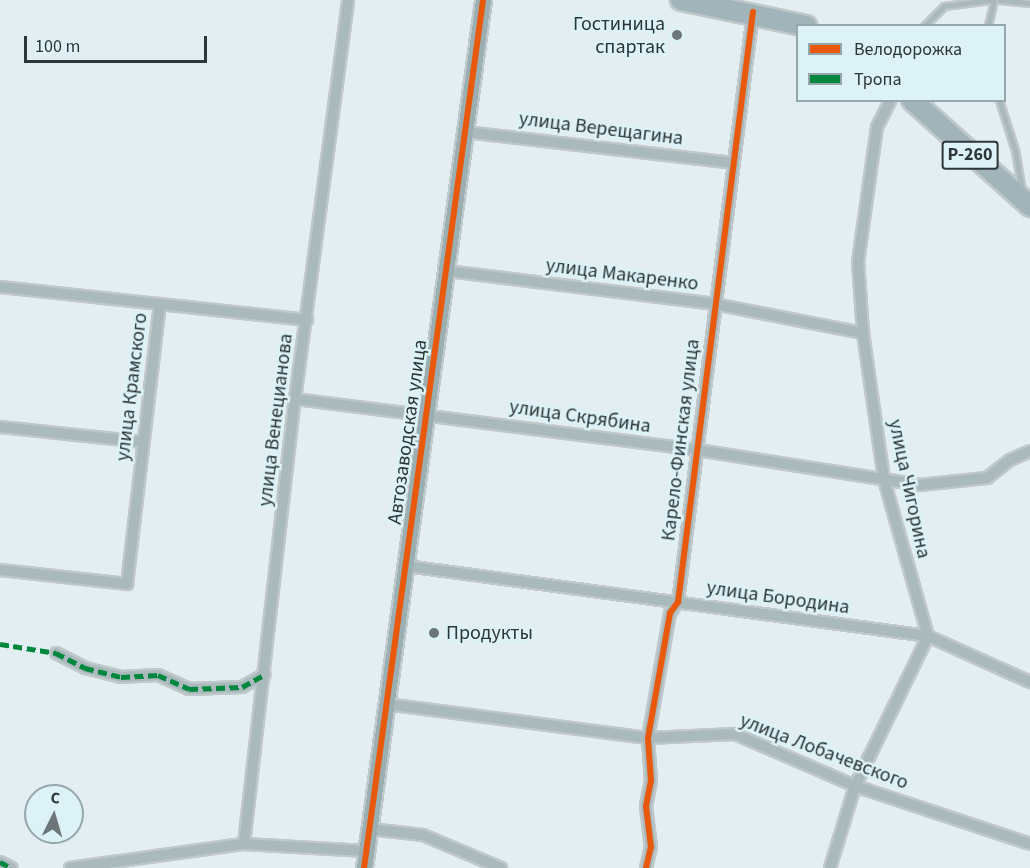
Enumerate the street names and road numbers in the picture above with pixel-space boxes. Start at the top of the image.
street label: улица Верещагина [517,107,685,151]
road number: Р-260 [942,140,998,170]
street label: улица Макаренко [544,254,700,296]
street label: улица Крамского [111,311,153,463]
street label: улица Венецианова [253,332,299,508]
street label: Автозаводская улица [383,338,433,526]
street label: Карело-Финская улица [657,338,705,542]
street label: улица Скрябина [508,395,652,439]
street label: улица Чигорина [883,417,935,561]
street label: улица Бородина [705,576,851,620]
street label: улица Лобачевского [736,709,912,795]

